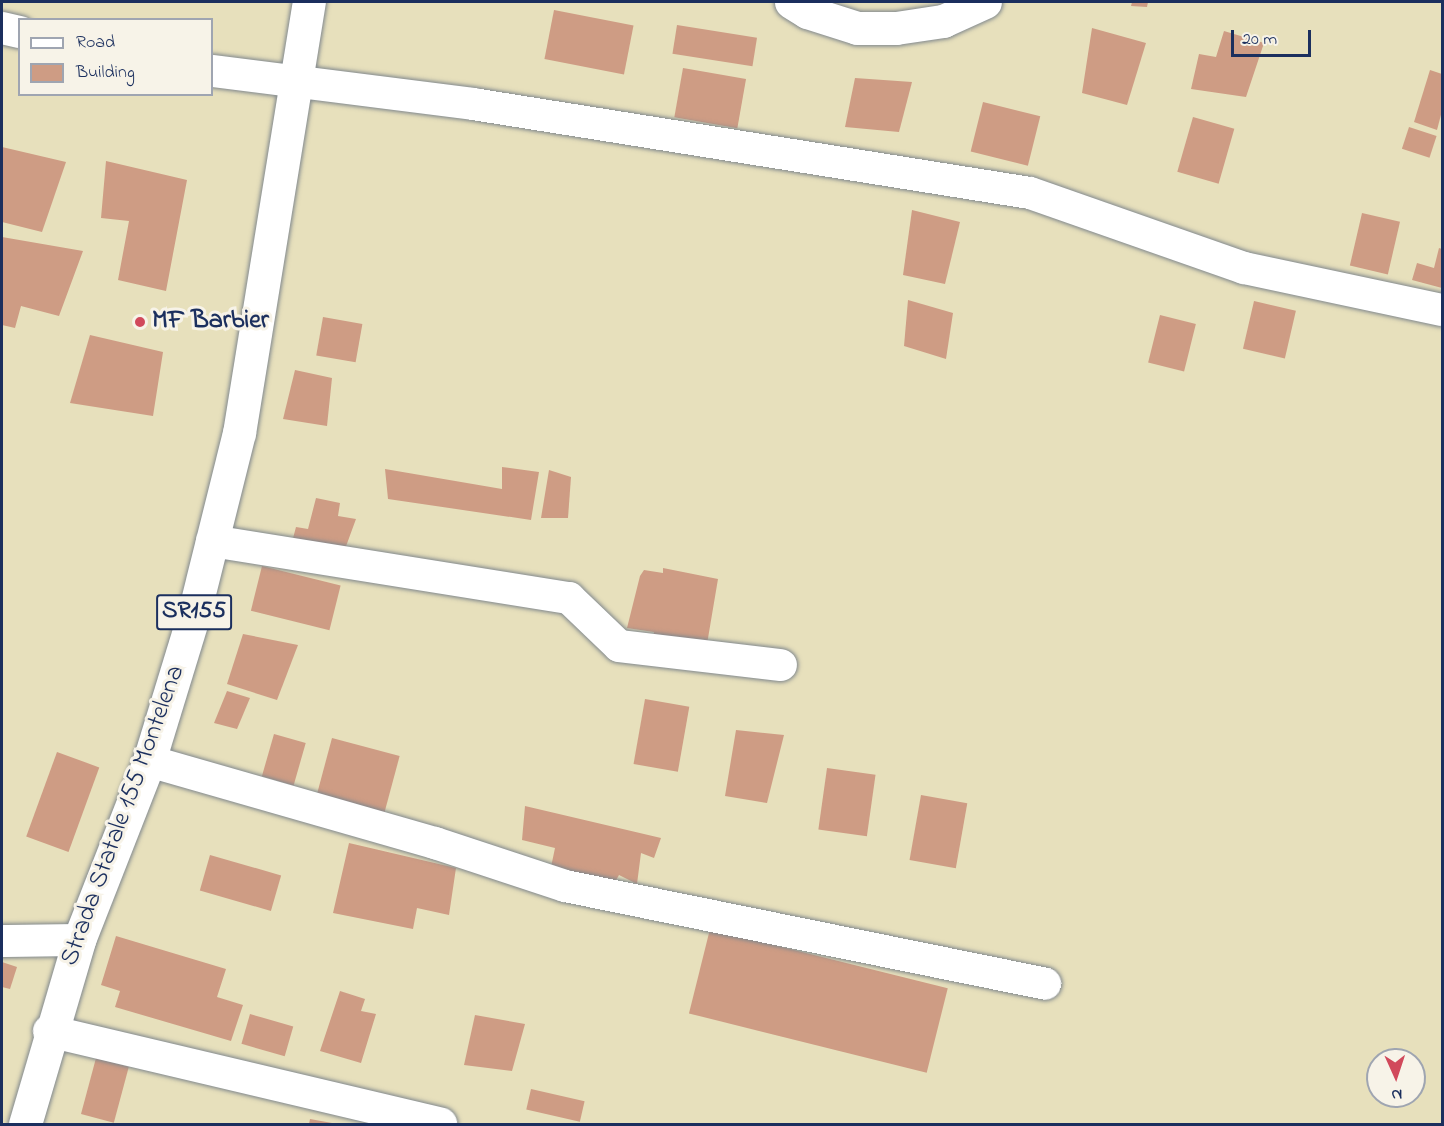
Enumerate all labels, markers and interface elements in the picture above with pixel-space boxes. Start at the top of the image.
legend [18,18,213,96]
scale bar [1234,18,1314,56]
text: 20 m [1242,27,1277,53]
text: Road [76,30,115,56]
text: Building [76,60,135,86]
place label: MF Barbier [152,306,269,338]
marker: MF Barbier [133,315,147,329]
road number: SR155 [155,591,233,633]
street label: Strada Statale 155 Montelena [55,662,193,970]
north arrow [1366,1048,1426,1108]
text: N [1391,1082,1403,1106]

